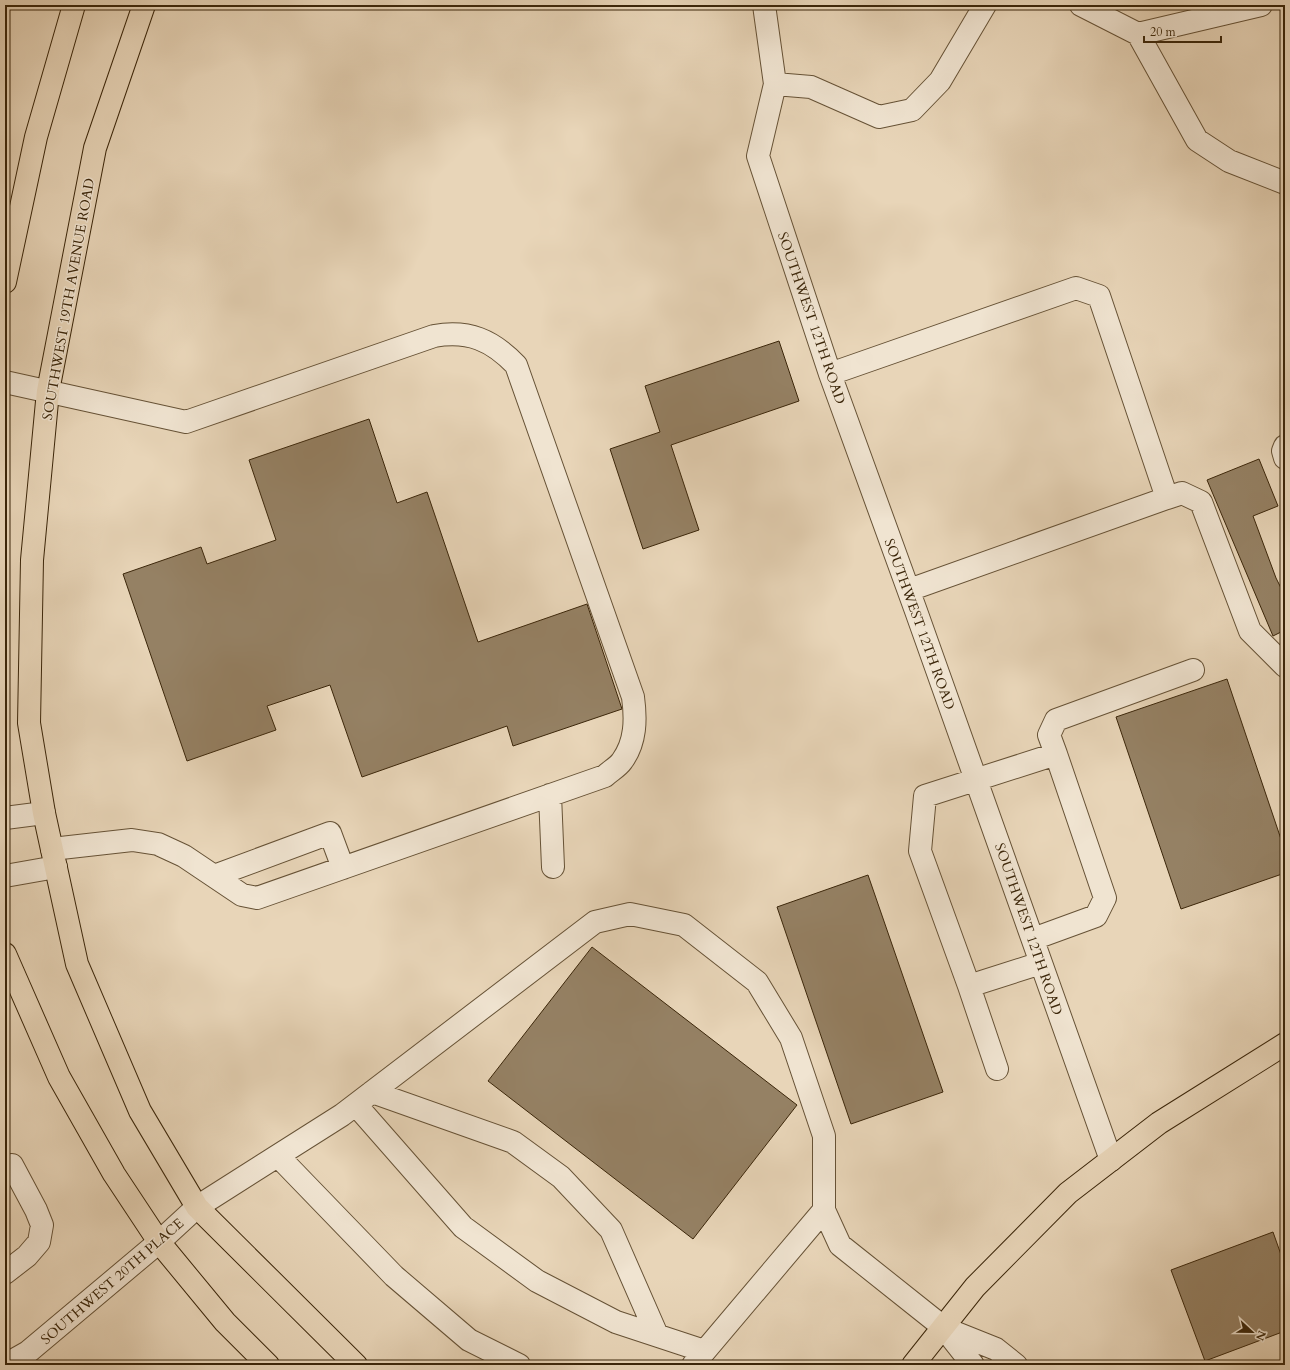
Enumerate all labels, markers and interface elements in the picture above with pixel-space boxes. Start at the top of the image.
scale bar [1144,18,1221,44]
text: 20 m [1150,24,1177,40]
street label: SOUTHWEST 19TH AVENUE ROAD [38,177,99,422]
street label: SOUTHWEST 12TH ROAD [773,230,850,407]
street label: SOUTHWEST 12TH ROAD [880,536,959,712]
street label: SOUTHWEST 12TH ROAD [990,841,1067,1018]
street label: SOUTHWEST 20TH PLACE [37,1214,188,1349]
north arrow [1232,1312,1272,1352]
text: N [1252,1328,1270,1343]

